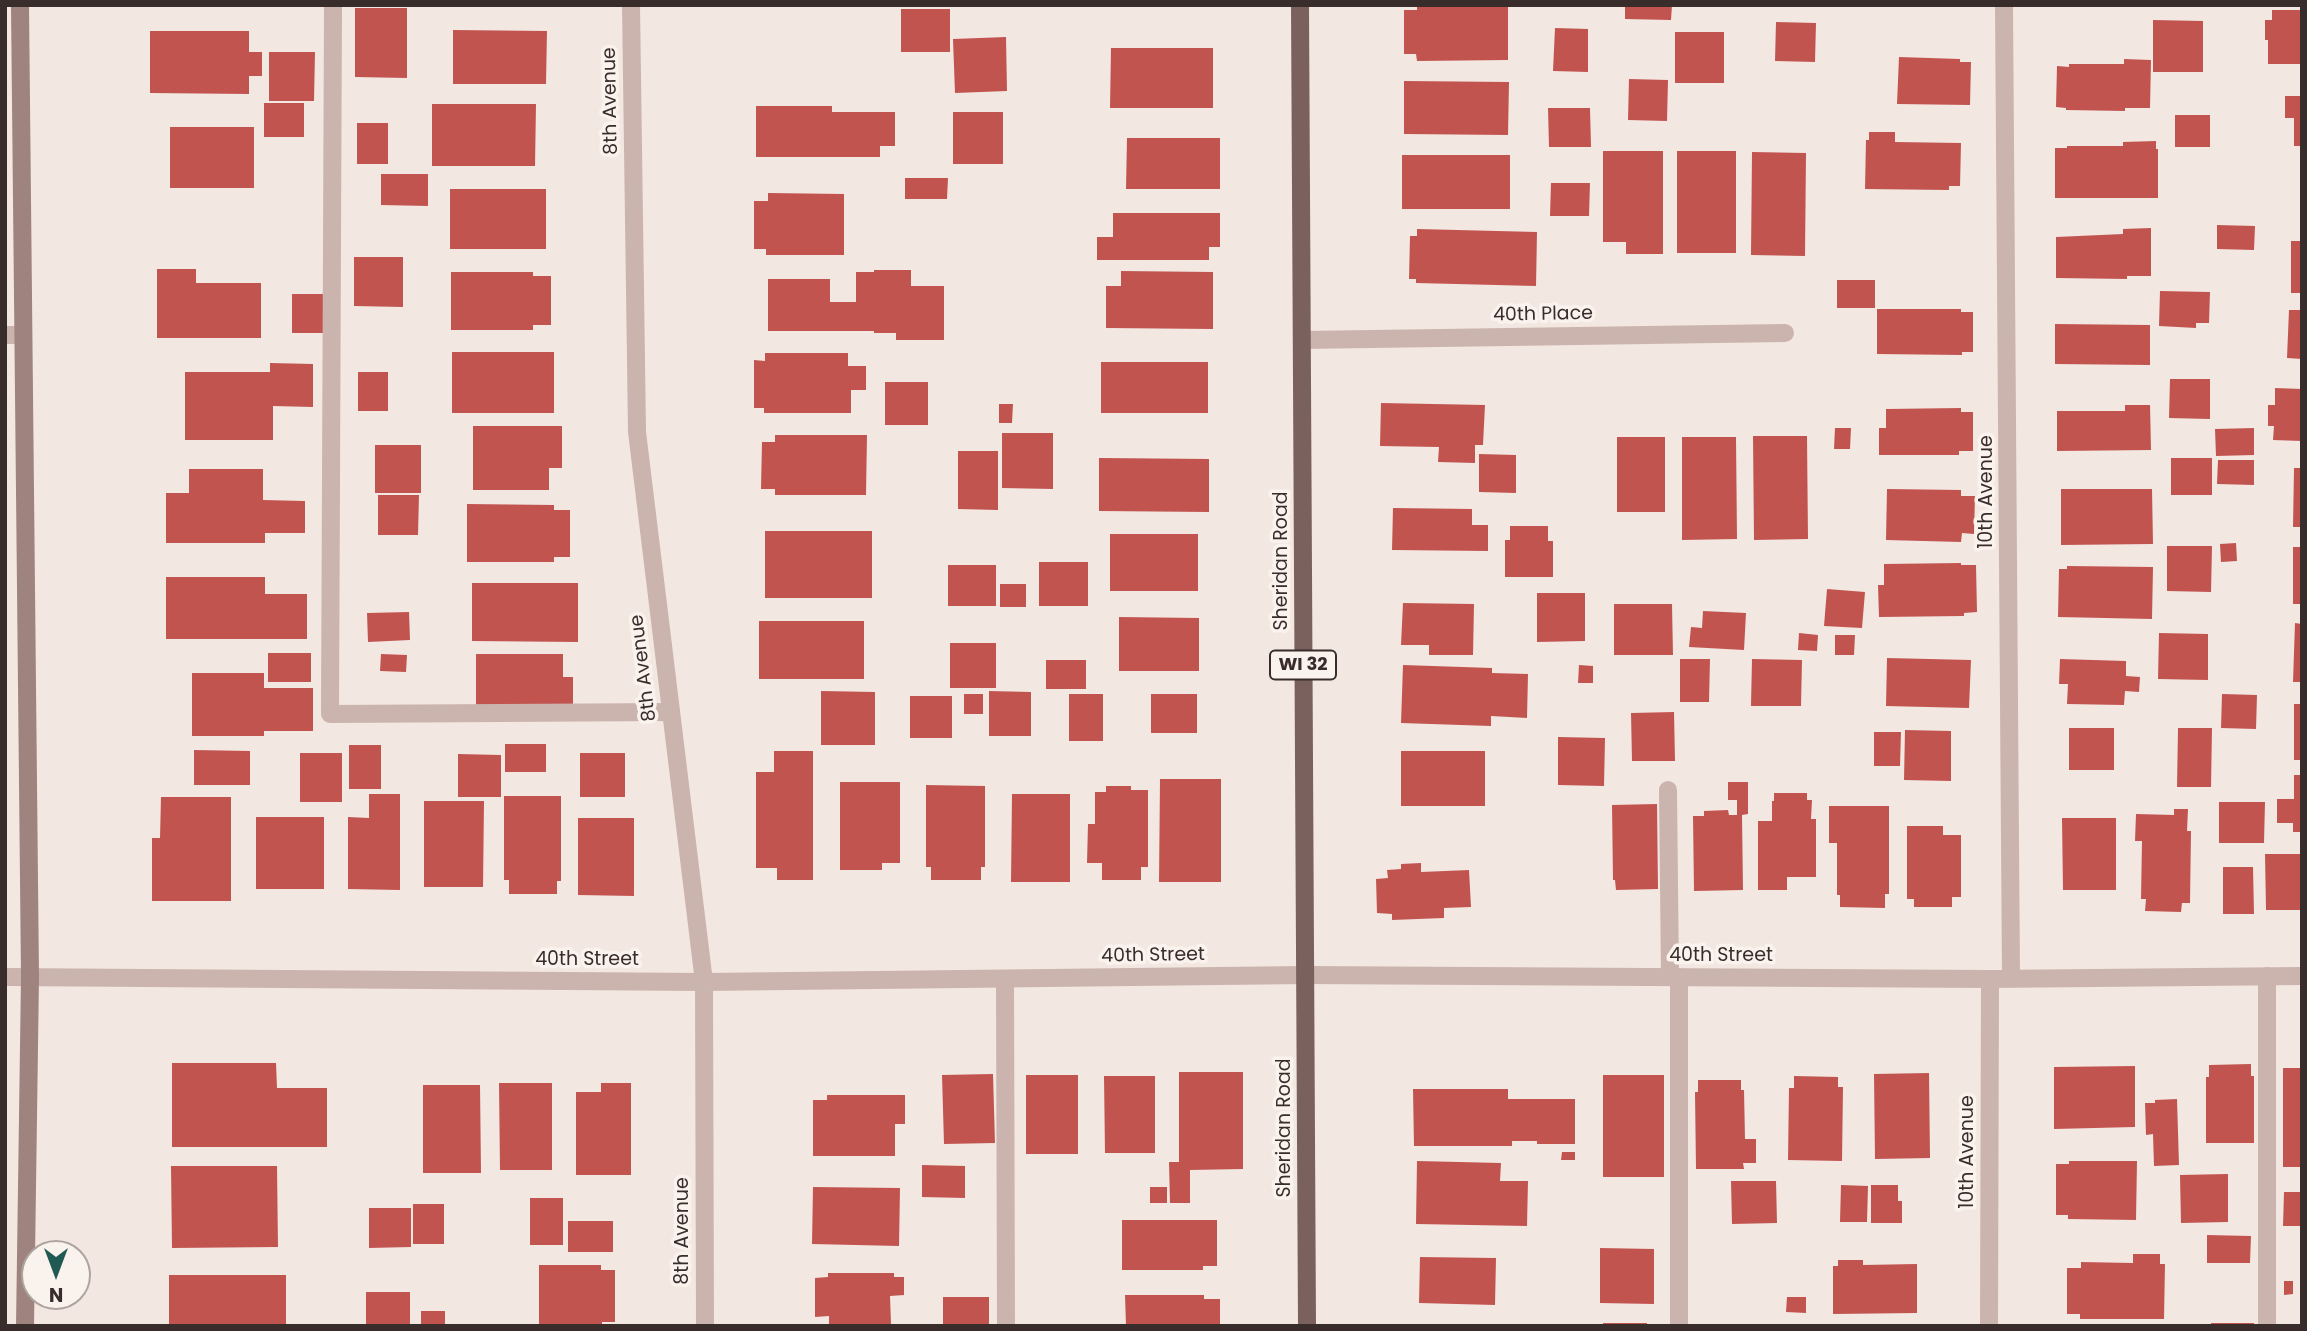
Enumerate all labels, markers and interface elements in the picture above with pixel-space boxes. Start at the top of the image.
street label: 8th Avenue [599,47,623,155]
street label: 40th Place [1493,303,1593,327]
street label: 10th Avenue [1976,435,1998,549]
street label: Sheridan Road [1271,491,1293,631]
street label: 8th Avenue [626,613,662,723]
road number: WI 32 [1270,650,1336,680]
street label: 40th Street [1101,944,1205,968]
street label: 40th Street [1669,945,1773,967]
street label: 40th Street [535,949,639,971]
street label: Sheridan Road [1274,1058,1296,1198]
street label: 10th Avenue [1957,1095,1979,1209]
street label: 8th Avenue [672,1177,694,1285]
north arrow [21,1240,91,1310]
text: N [49,1281,63,1308]

